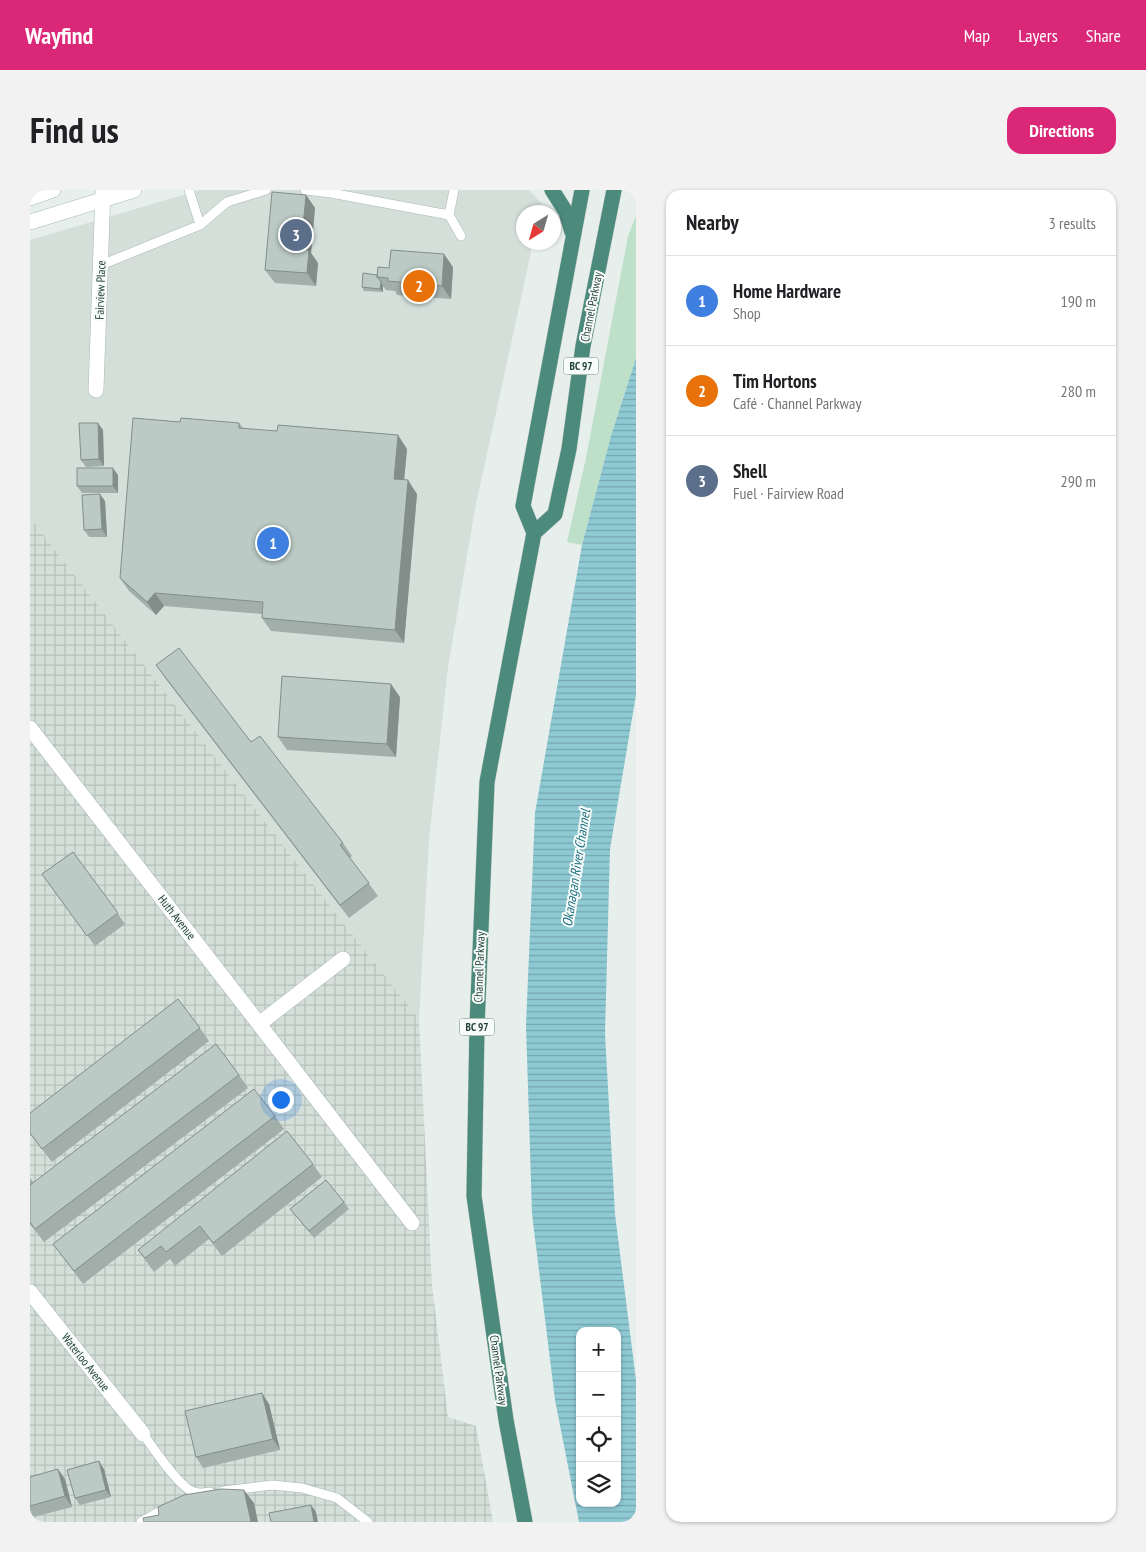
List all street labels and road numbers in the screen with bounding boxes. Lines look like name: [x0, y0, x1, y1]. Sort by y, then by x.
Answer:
street label: Fairview Place: [91, 260, 109, 320]
street label: Channel Parkway: [577, 270, 605, 343]
road number: BC 97: [564, 358, 598, 375]
street label: Huth Avenue: [155, 892, 199, 942]
street label: Channel Parkway: [470, 931, 488, 1003]
road number: BC 97: [460, 1019, 494, 1036]
street label: Waterloo Avenue: [59, 1330, 113, 1394]
street label: Channel Parkway: [487, 1334, 511, 1406]

